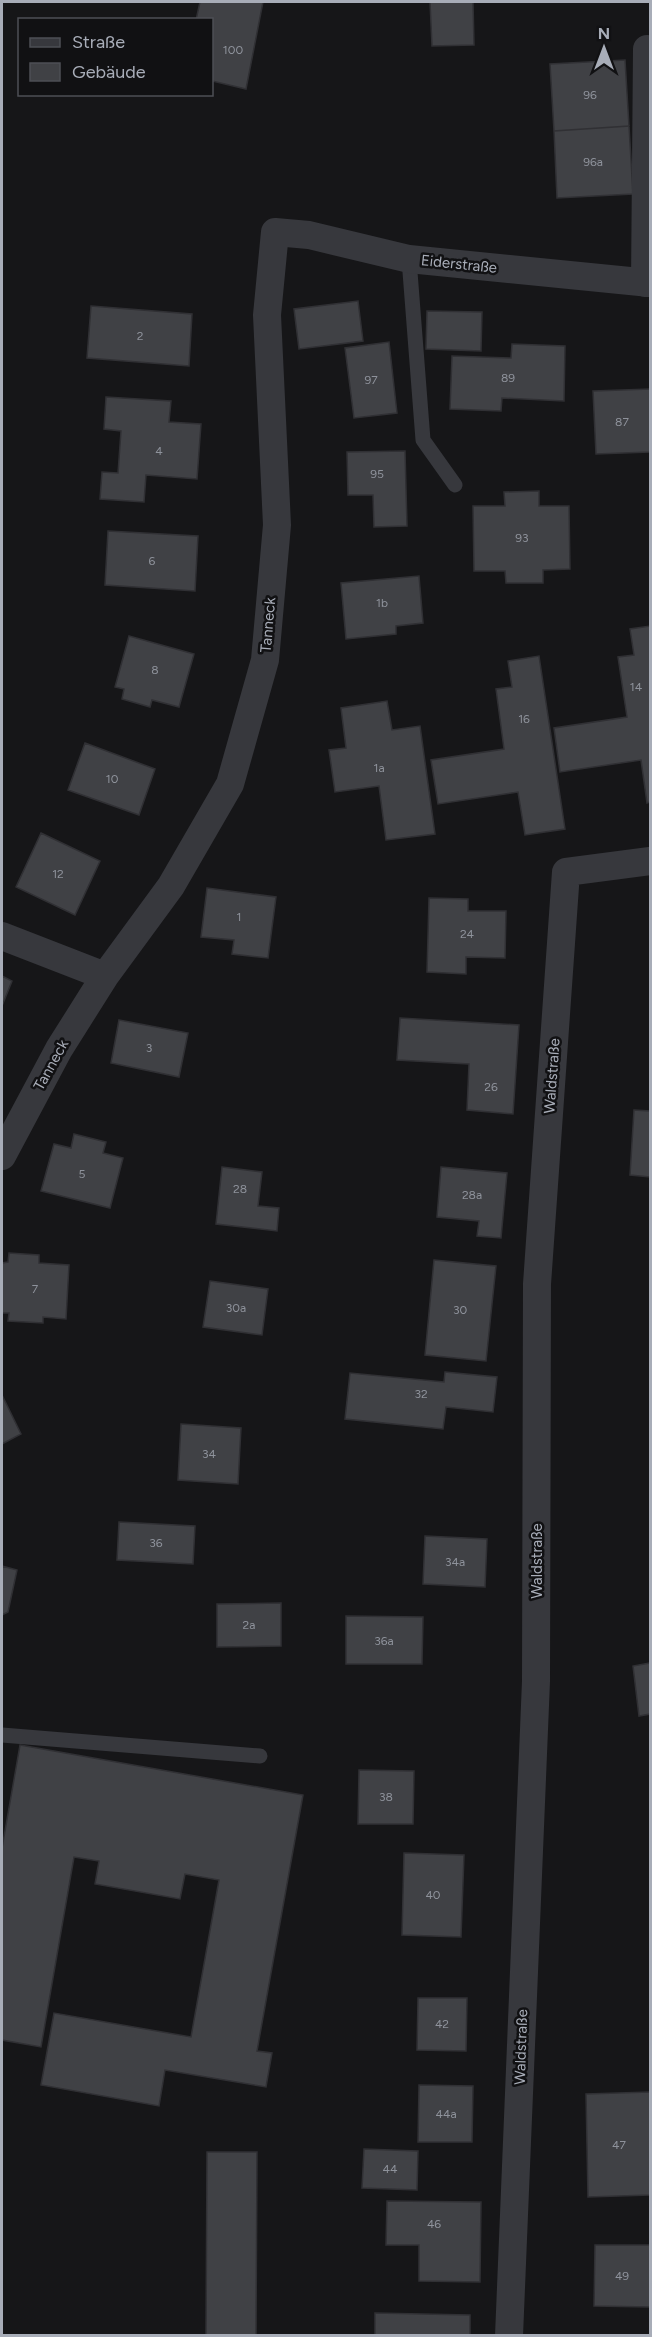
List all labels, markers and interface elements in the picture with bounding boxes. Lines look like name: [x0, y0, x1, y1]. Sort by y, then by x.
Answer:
legend: [18, 18, 213, 96]
north arrow: [574, 18, 634, 78]
text: N: [598, 24, 610, 43]
text: Straße: [72, 31, 125, 53]
house number: 100: [223, 43, 243, 57]
text: Gebäude: [72, 61, 146, 83]
house number: 96: [583, 88, 597, 102]
house number: 96a: [583, 155, 603, 169]
street label: Eiderstraße: [420, 251, 498, 277]
house number: 2: [137, 329, 143, 343]
house number: 89: [501, 371, 515, 385]
house number: 97: [364, 373, 378, 387]
house number: 87: [615, 415, 629, 429]
house number: 4: [155, 444, 163, 458]
house number: 95: [370, 467, 384, 481]
house number: 93: [515, 531, 529, 545]
house number: 6: [149, 554, 156, 568]
street label: Tanneck: [257, 596, 279, 653]
house number: 1b: [376, 596, 388, 610]
house number: 8: [151, 663, 159, 677]
house number: 14: [630, 680, 643, 694]
house number: 16: [518, 712, 530, 726]
house number: 1a: [373, 761, 385, 775]
house number: 10: [106, 772, 119, 786]
house number: 12: [52, 867, 64, 881]
house number: 1: [237, 910, 241, 924]
house number: 24: [460, 927, 475, 941]
street label: Tanneck: [30, 1036, 73, 1094]
street label: Waldstraße: [540, 1038, 564, 1114]
house number: 3: [146, 1041, 152, 1055]
house number: 26: [484, 1080, 498, 1094]
house number: 5: [79, 1167, 86, 1181]
house number: 28: [233, 1182, 247, 1196]
house number: 28a: [462, 1188, 482, 1202]
house number: 7: [32, 1282, 39, 1296]
house number: 30a: [226, 1301, 246, 1315]
house number: 30: [453, 1303, 467, 1317]
house number: 32: [414, 1387, 428, 1401]
house number: 34: [202, 1447, 217, 1461]
street label: Waldstraße: [528, 1523, 546, 1599]
house number: 36: [149, 1536, 163, 1550]
house number: 34a: [445, 1555, 465, 1569]
house number: 2a: [243, 1618, 255, 1632]
house number: 36a: [374, 1634, 394, 1648]
house number: 38: [379, 1790, 393, 1804]
house number: 40: [425, 1888, 441, 1902]
street label: Waldstraße: [511, 2009, 531, 2085]
house number: 42: [435, 2017, 449, 2031]
house number: 44a: [435, 2107, 457, 2121]
house number: 47: [612, 2138, 626, 2152]
house number: 44: [383, 2162, 398, 2176]
house number: 46: [427, 2217, 441, 2231]
house number: 49: [615, 2269, 629, 2283]

